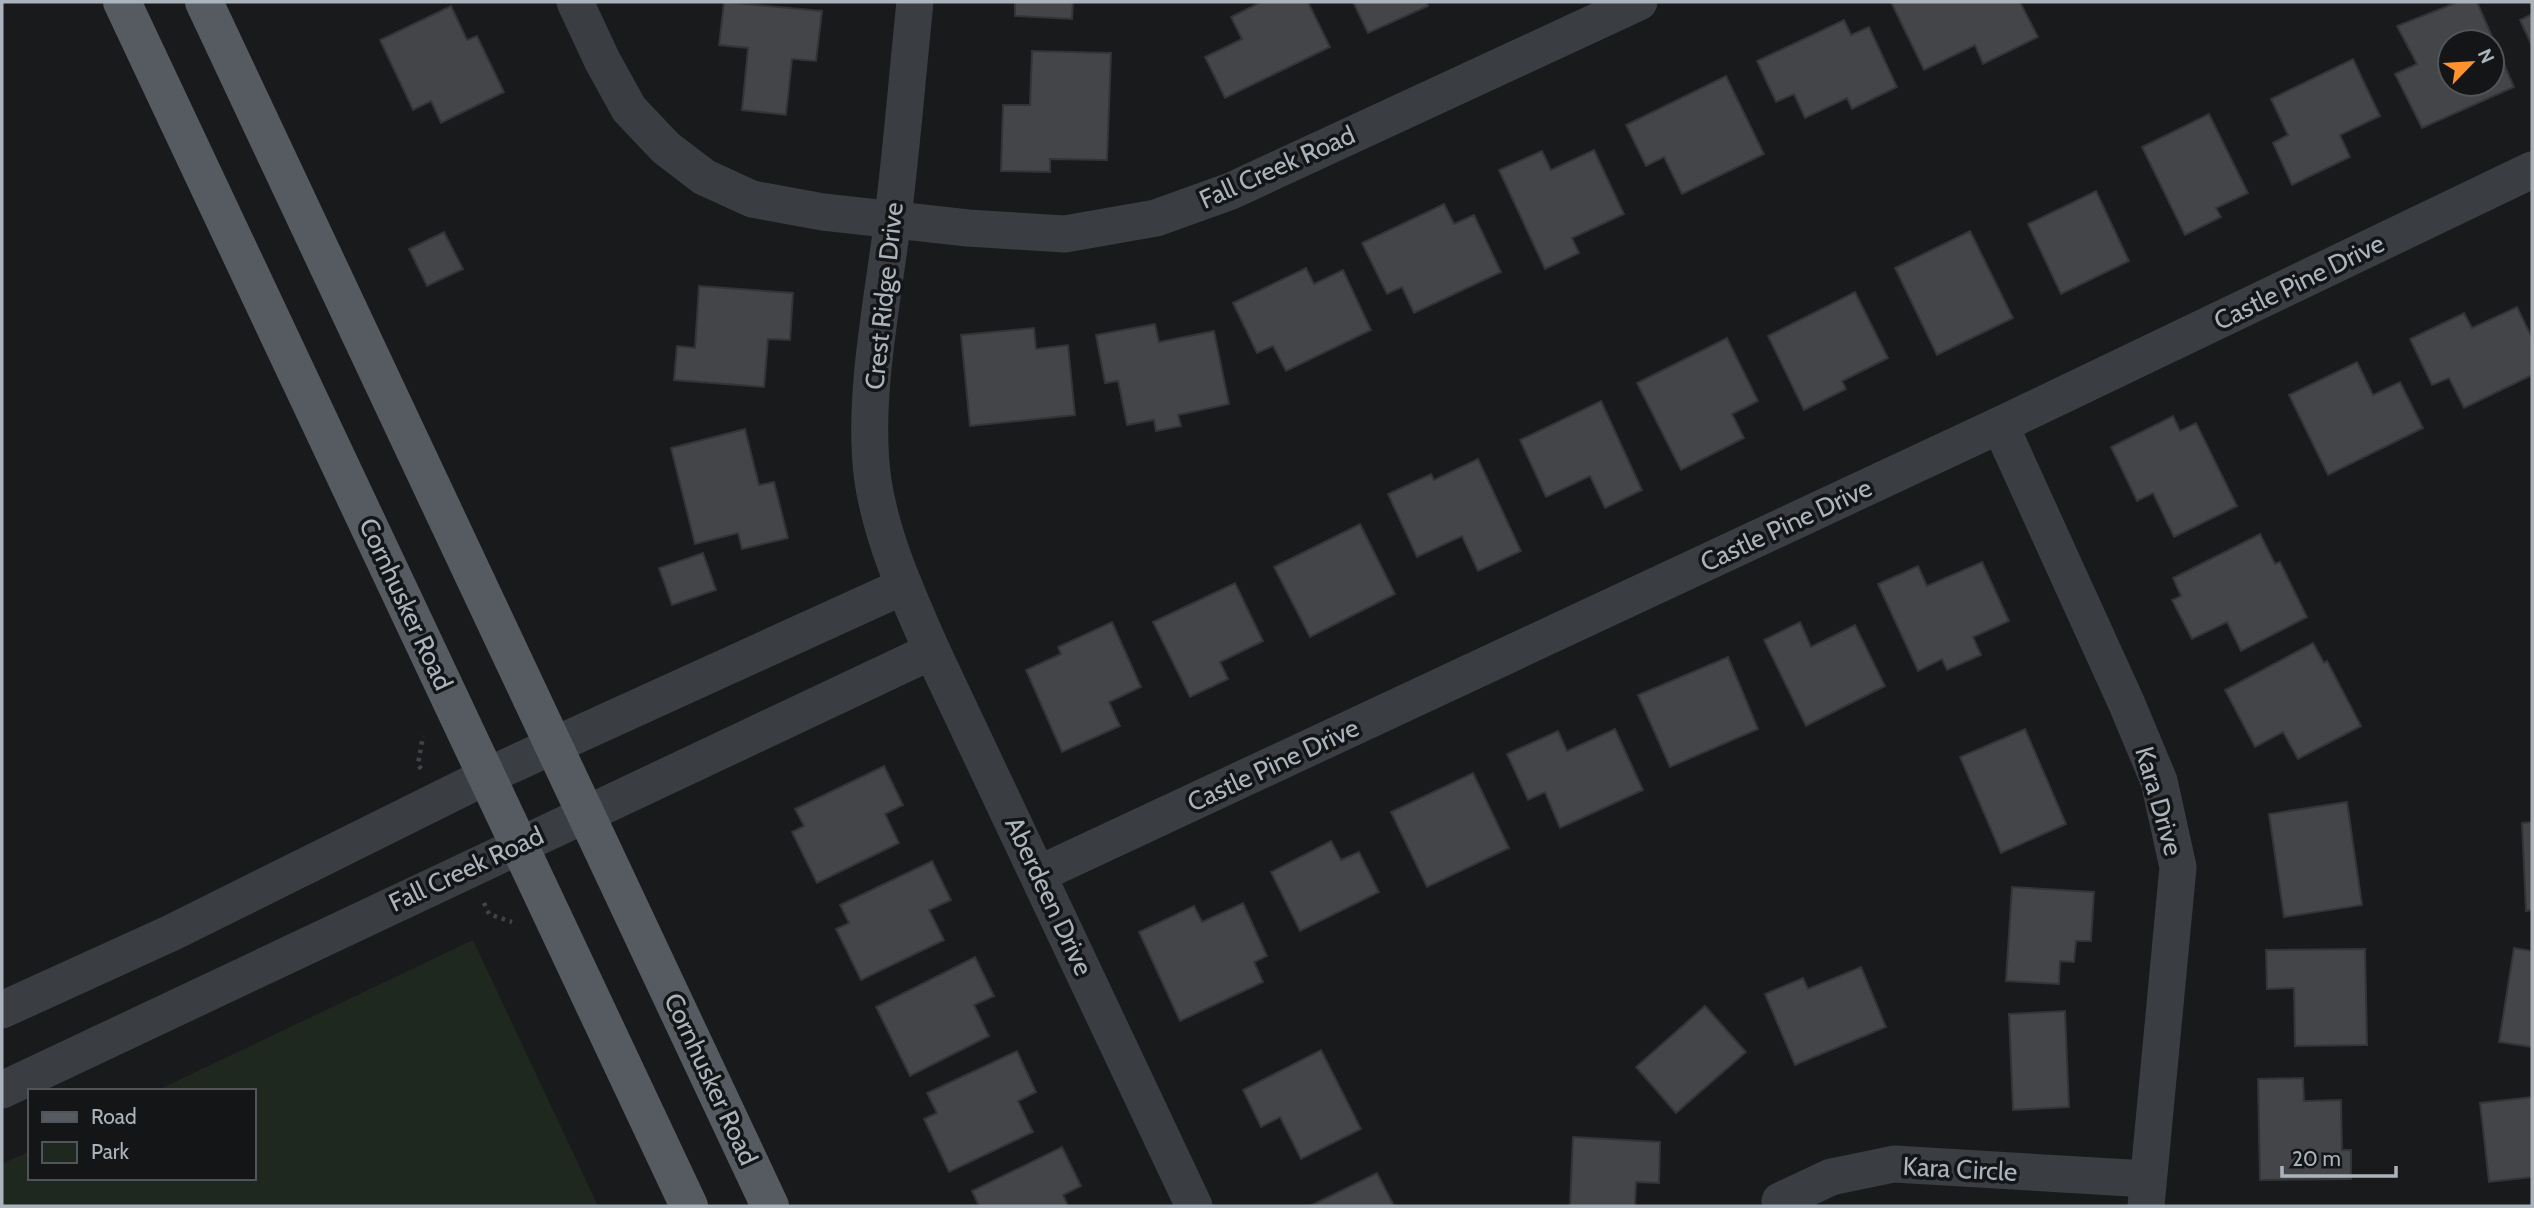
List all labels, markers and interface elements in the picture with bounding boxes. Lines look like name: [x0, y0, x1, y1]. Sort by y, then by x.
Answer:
north arrow: [2436, 28, 2506, 98]
text: N: [2473, 45, 2499, 67]
street label: Fall Creek Road: [1194, 118, 1360, 216]
street label: Crest Ridge Drive: [858, 201, 910, 391]
street label: Castle Pine Drive: [2209, 227, 2389, 337]
street label: Castle Pine Drive: [1695, 471, 1877, 579]
street label: Cornhusker Road: [352, 513, 460, 695]
street label: Castle Pine Drive: [1182, 711, 1364, 819]
street label: Kara Drive: [2128, 743, 2190, 859]
street label: Aberdeen Drive: [998, 812, 1100, 980]
street label: Fall Creek Road: [384, 819, 548, 919]
street label: Cornhusker Road: [657, 988, 765, 1170]
legend: [28, 1089, 256, 1180]
text: Road: [91, 1104, 137, 1129]
scale bar: [2282, 1134, 2396, 1178]
text: Park: [91, 1139, 129, 1164]
text: 20 m: [2292, 1146, 2341, 1171]
street label: Kara Circle: [1902, 1150, 2018, 1188]

